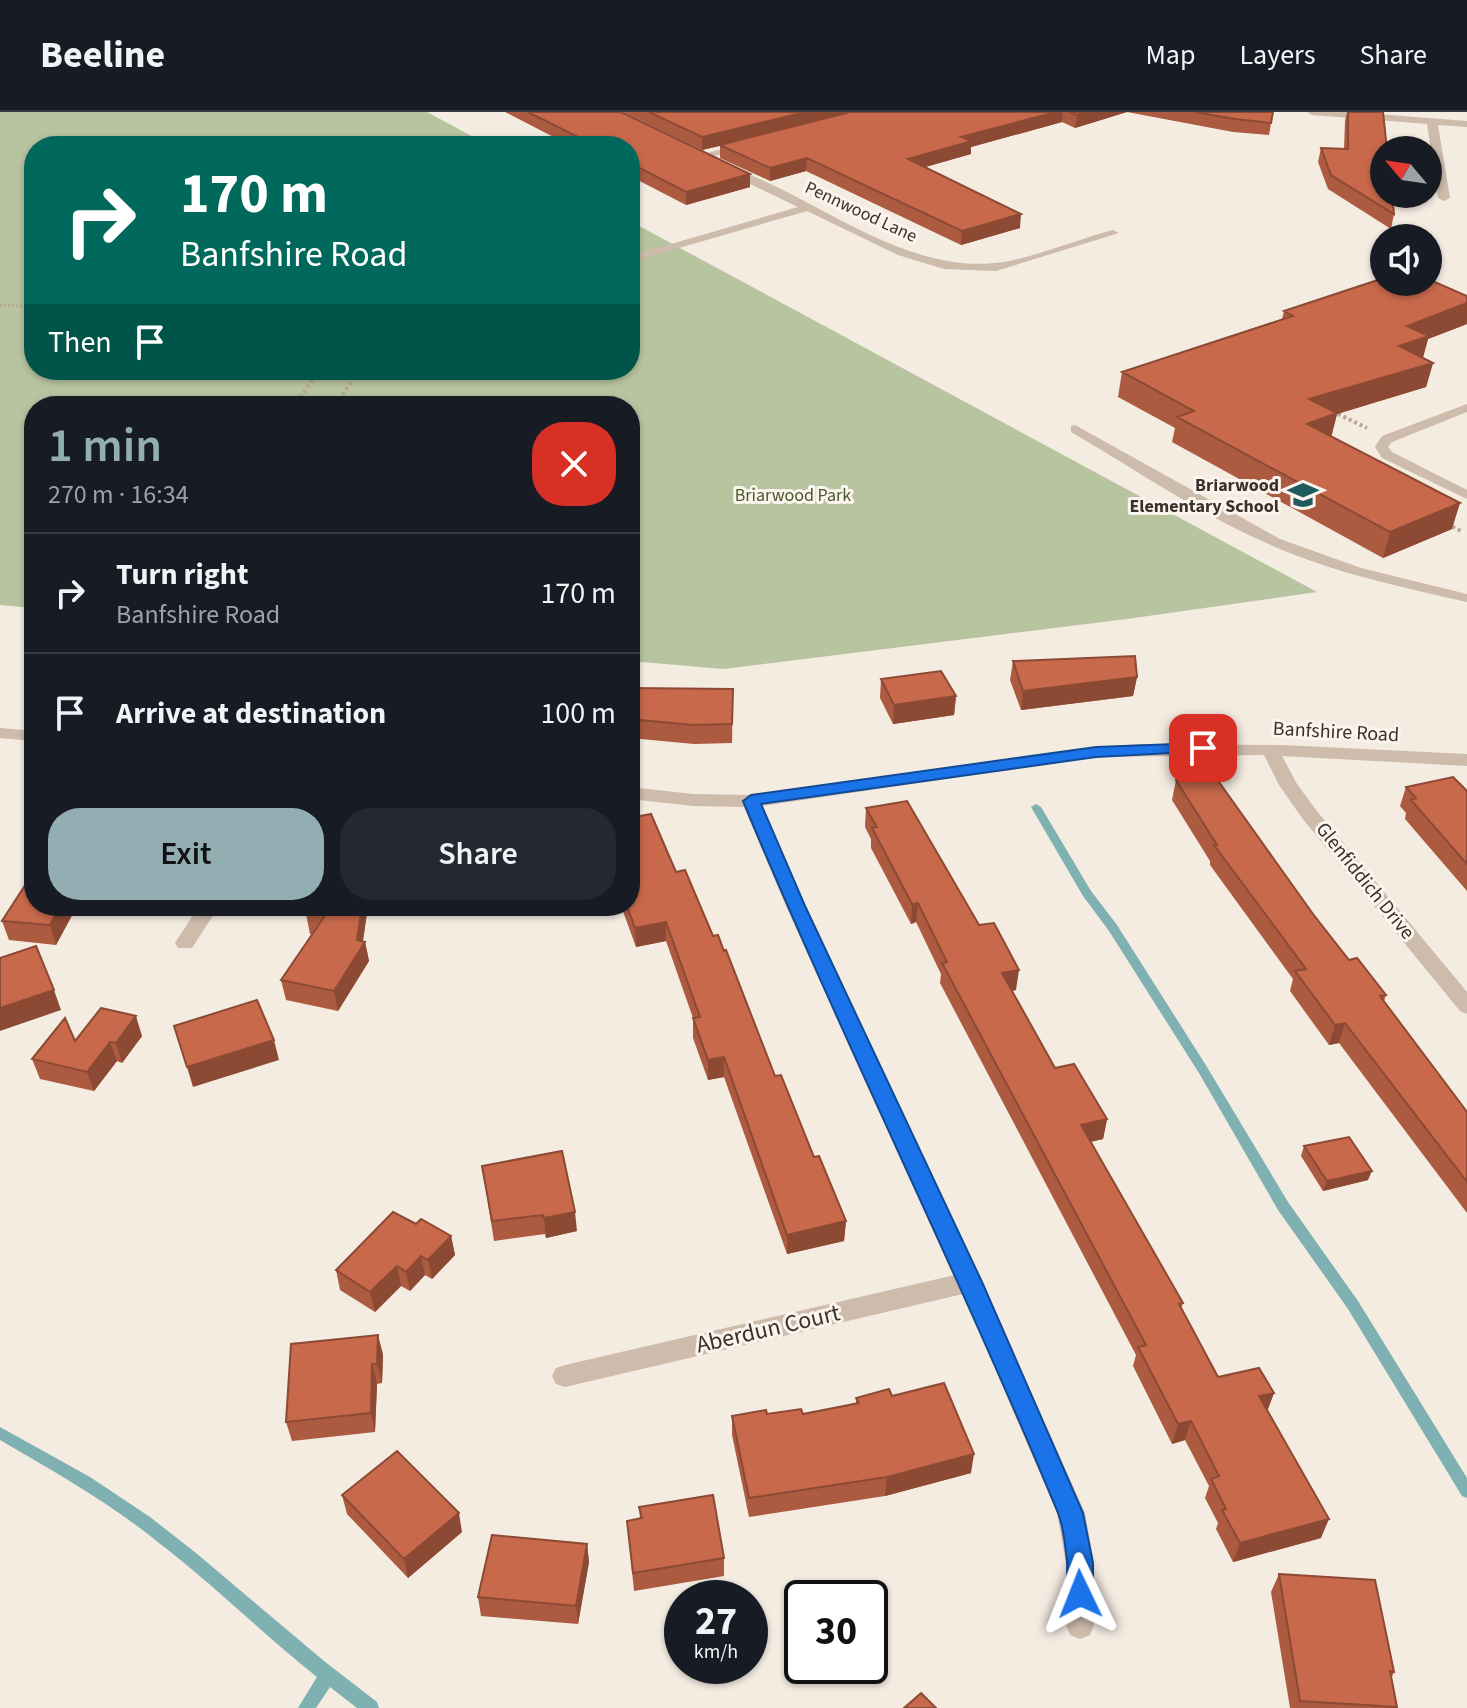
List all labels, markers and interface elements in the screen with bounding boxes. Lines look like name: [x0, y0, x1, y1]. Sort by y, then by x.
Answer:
text: Beeline: [40, 28, 165, 82]
text: Map: [1145, 35, 1195, 75]
text: Layers: [1239, 35, 1315, 75]
text: Share: [1359, 35, 1427, 75]
north arrow: [1370, 136, 1442, 208]
map controls: [1370, 136, 1442, 296]
text: 170 m: [180, 155, 328, 234]
icon: right: [48, 168, 152, 272]
street label: Pennwood Lane: [801, 175, 921, 249]
button: sound: [1370, 224, 1442, 296]
text: Banfshire Road: [180, 229, 407, 280]
icon: arrive: [128, 320, 172, 364]
text: Then: [48, 321, 112, 364]
text: 1 min: [48, 412, 162, 480]
button: close: [532, 422, 616, 506]
place label: Briarwood Elementary School: [1129, 473, 1279, 519]
text: 270 m · 16:34: [48, 476, 189, 513]
school or university icon: Briarwood Elementary School: [1286, 478, 1320, 512]
park label: Briarwood Park: [735, 483, 851, 508]
text: Turn right: [116, 553, 248, 596]
icon: right: [48, 571, 92, 615]
text: 170 m: [540, 572, 616, 615]
text: Banfshire Road: [116, 596, 280, 633]
icon: arrive: [48, 691, 92, 735]
text: Arrive at destination: [116, 692, 386, 735]
text: 100 m: [540, 692, 616, 735]
pin: [1169, 714, 1237, 782]
street label: Banfshire Road: [1272, 715, 1400, 749]
icon: arrive: [1181, 726, 1225, 770]
button: Exit: [48, 808, 324, 900]
button: Share: [340, 808, 616, 900]
street label: Glenfiddich Drive: [1309, 816, 1421, 946]
street label: Aberdun Court: [693, 1295, 843, 1363]
position arrow: [1038, 1552, 1122, 1636]
speed limit sign: 30: [784, 1580, 888, 1684]
text: 27: [695, 1593, 737, 1650]
text: km/h: [694, 1638, 738, 1666]

